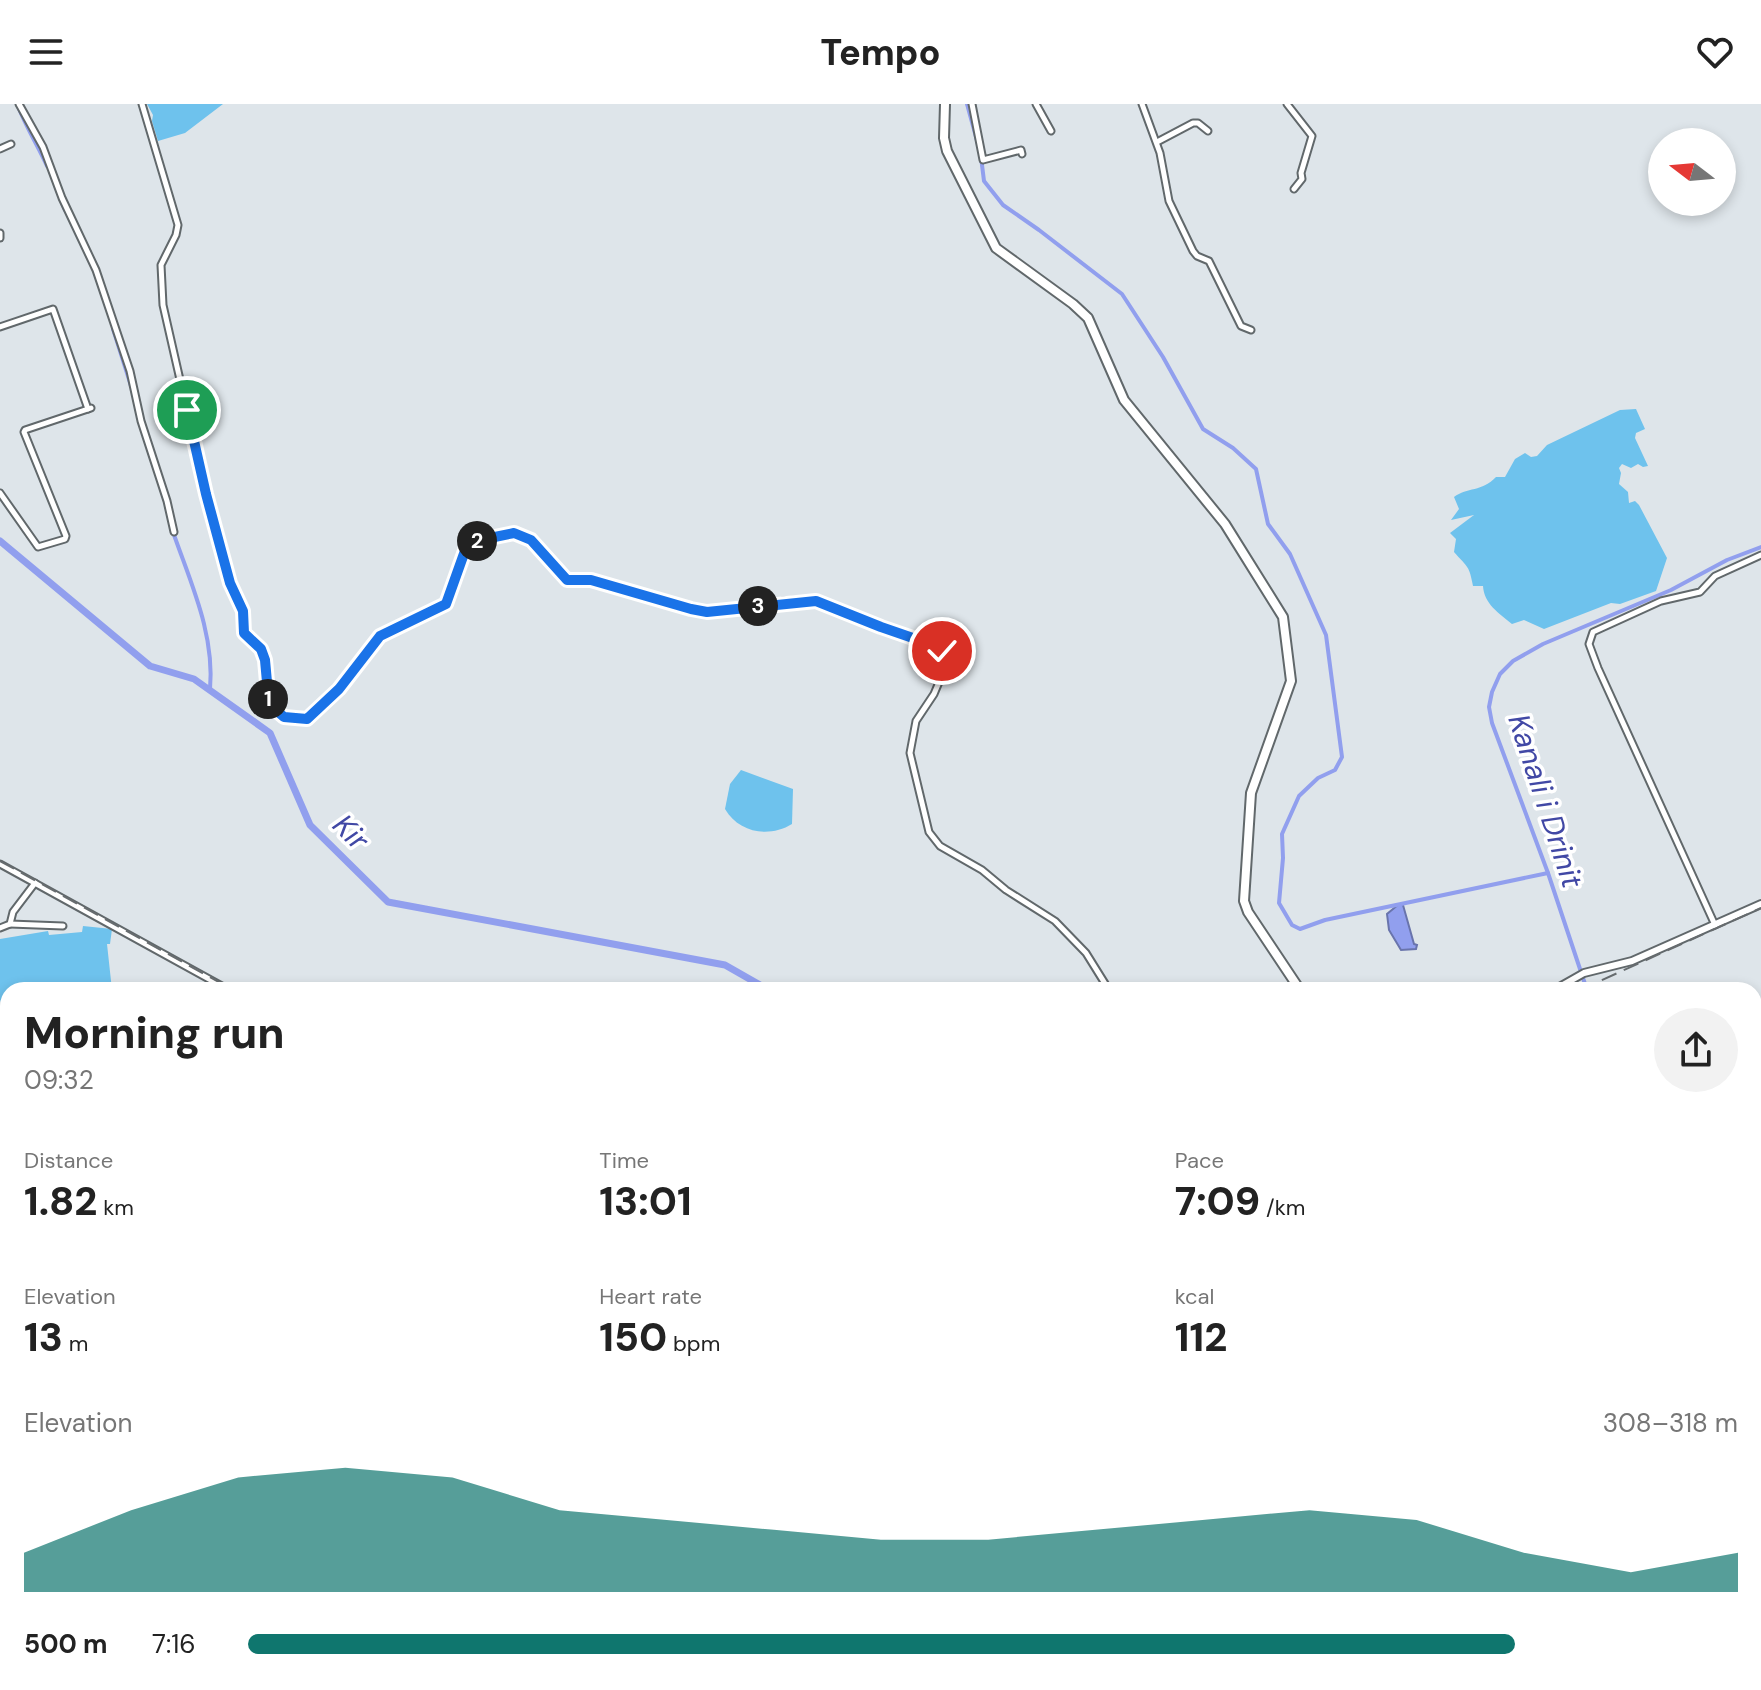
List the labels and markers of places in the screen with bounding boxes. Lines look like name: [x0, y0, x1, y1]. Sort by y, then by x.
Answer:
pin: [153, 376, 221, 444]
pin: 2: [457, 521, 497, 561]
pin: 3: [738, 586, 778, 626]
pin: [908, 617, 976, 685]
pin: 1: [248, 679, 288, 719]

